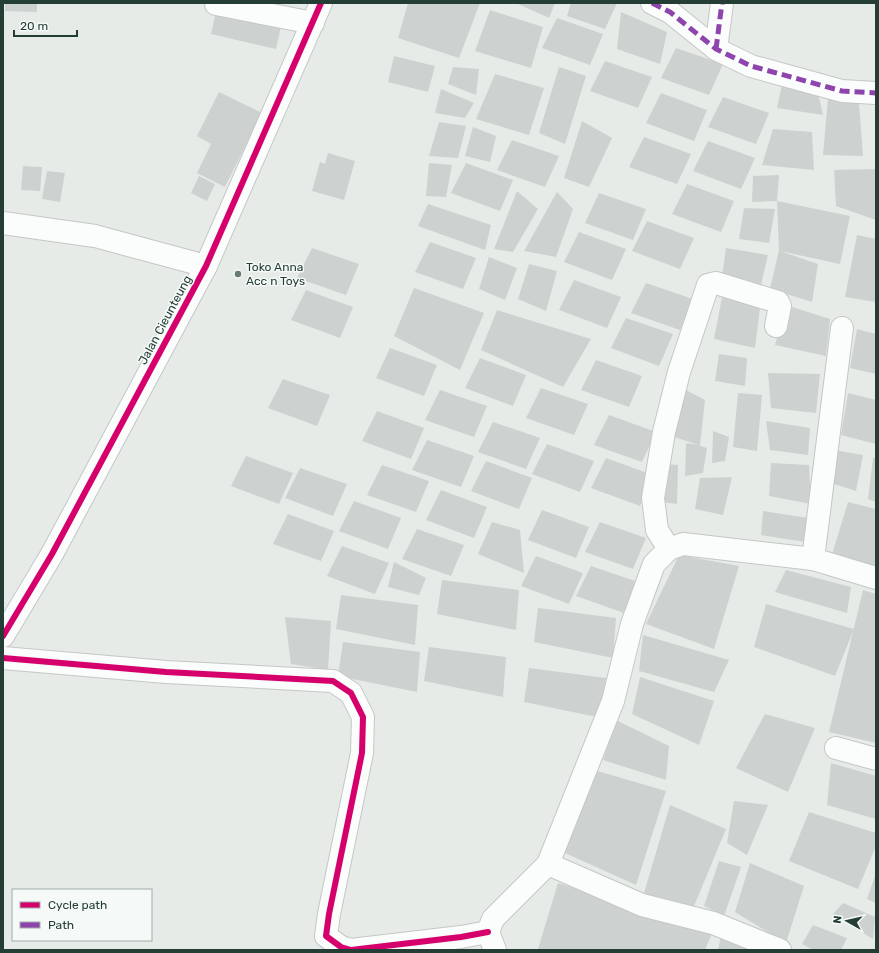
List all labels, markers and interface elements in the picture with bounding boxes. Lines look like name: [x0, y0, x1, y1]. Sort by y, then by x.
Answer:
scale bar: [14, 12, 77, 38]
text: 20 m: [20, 19, 48, 33]
place label: Toko Anna Acc n Toys: [246, 260, 305, 288]
marker: Toko Anna Acc n Toys: [233, 269, 243, 279]
street label: Jalan Cieunteung: [136, 273, 194, 367]
legend: [12, 889, 152, 941]
text: Cycle path: [48, 898, 107, 912]
north arrow: [827, 901, 867, 941]
text: N: [831, 915, 845, 925]
text: Path: [48, 918, 74, 932]

